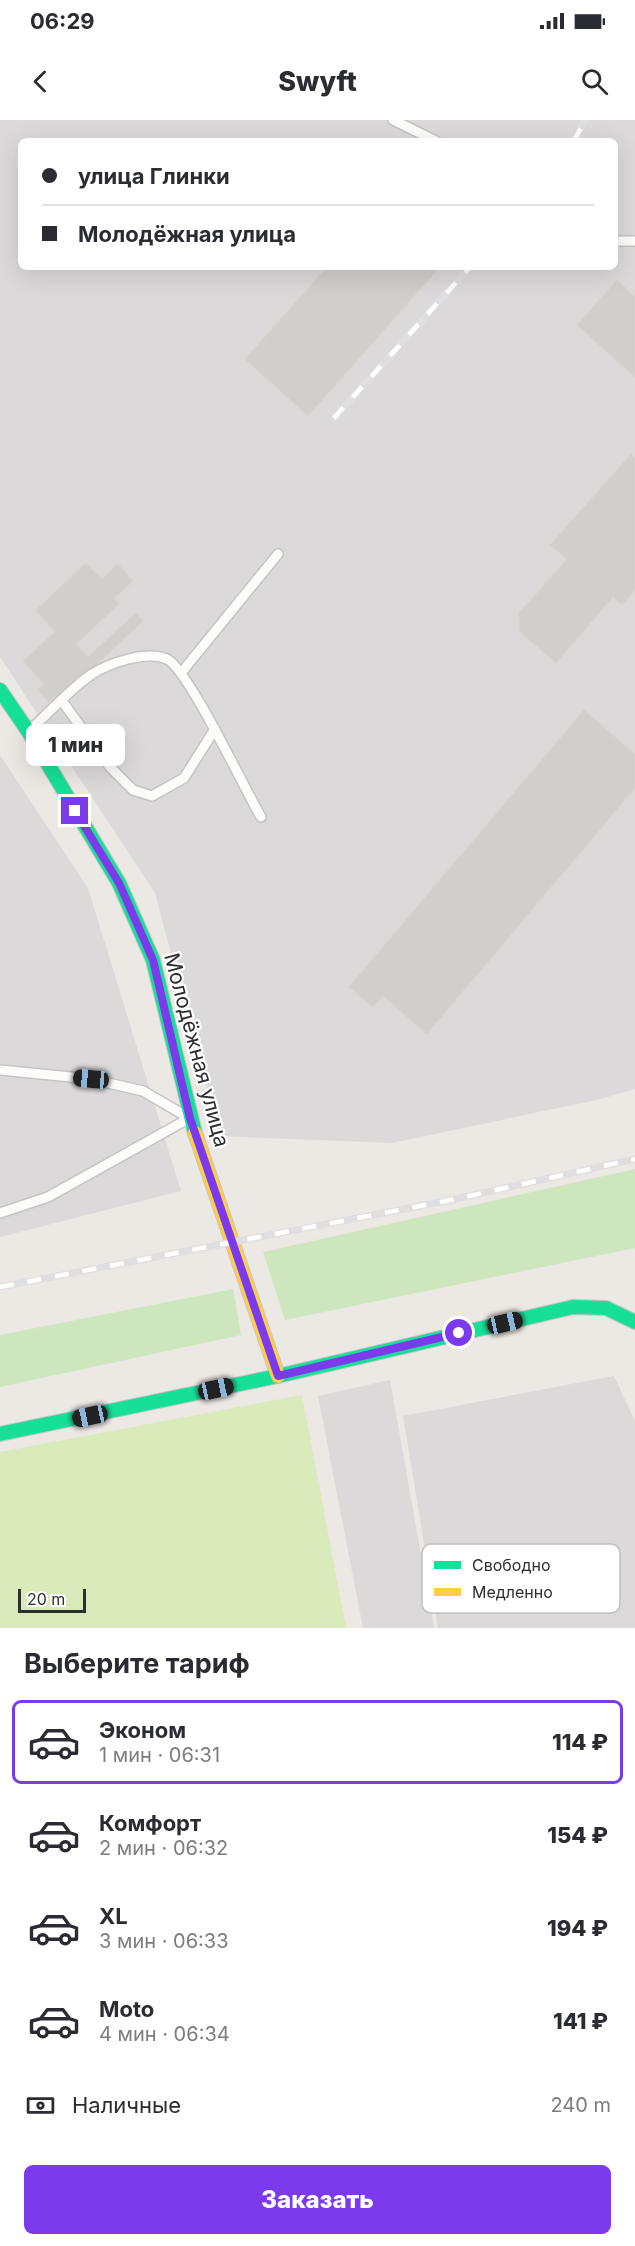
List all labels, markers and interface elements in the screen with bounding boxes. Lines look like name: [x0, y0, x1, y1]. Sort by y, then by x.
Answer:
text: 06:29: [30, 8, 95, 34]
icon: back: [24, 65, 57, 98]
text: Swyft: [278, 65, 357, 98]
icon: search: [578, 65, 611, 98]
text: улица Глинки: [78, 163, 230, 189]
text: Молодёжная улица: [78, 221, 296, 247]
callout: 1 мин: [26, 724, 124, 766]
text: 1 мин: [48, 733, 103, 757]
route end: [61, 797, 88, 824]
street label: Молодёжная улица: [159, 950, 235, 1150]
car: [72, 1068, 110, 1090]
car: [485, 1310, 525, 1336]
route start: [445, 1319, 472, 1346]
car: [197, 1376, 235, 1402]
car: [71, 1403, 109, 1429]
legend: [422, 1544, 620, 1613]
text: Свободно: [472, 1555, 551, 1575]
text: Медленно: [472, 1582, 553, 1602]
scale bar: [18, 1586, 86, 1614]
text: 20 m: [27, 1589, 65, 1609]
text: Выберите тариф: [24, 1647, 250, 1680]
icon: car: [27, 1715, 81, 1769]
text: Эконом: [99, 1717, 186, 1743]
text: 114 ₽: [552, 1729, 608, 1755]
text: 1 мин · 06:31: [99, 1743, 220, 1767]
icon: car: [27, 1808, 81, 1862]
text: Комфорт: [99, 1810, 201, 1836]
text: 154 ₽: [547, 1822, 608, 1848]
text: 2 мин · 06:32: [99, 1836, 228, 1860]
icon: car: [27, 1901, 81, 1955]
text: XL: [99, 1903, 128, 1929]
text: 194 ₽: [547, 1915, 608, 1941]
text: 3 мин · 06:33: [99, 1929, 229, 1953]
icon: car: [27, 1994, 81, 2048]
text: Moto: [99, 1996, 154, 2022]
text: 141 ₽: [553, 2008, 608, 2034]
text: 4 мин · 06:34: [99, 2022, 230, 2046]
icon: cash: [24, 2089, 57, 2122]
text: Наличные: [72, 2092, 181, 2118]
text: 240 m: [550, 2093, 611, 2117]
button: Заказать: [24, 2165, 611, 2234]

